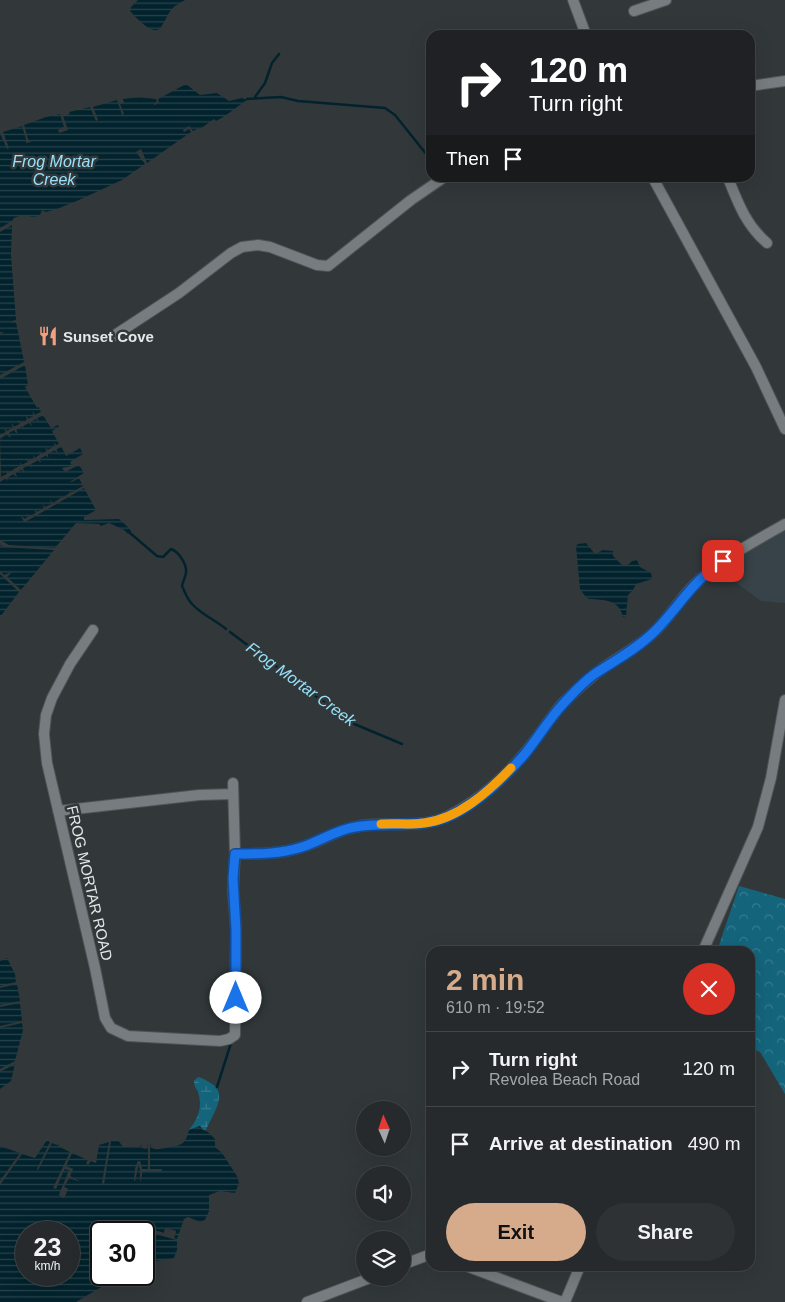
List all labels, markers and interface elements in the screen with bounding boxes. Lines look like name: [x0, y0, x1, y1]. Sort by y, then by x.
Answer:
icon: right: [446, 50, 511, 115]
text: 120 m: [529, 50, 628, 89]
text: Turn right: [529, 91, 622, 116]
icon: arrive: [499, 145, 527, 173]
text: Then: [446, 148, 489, 169]
water label: Frog Mortar Creek: [12, 153, 96, 188]
restaurant icon: Sunset Cove: [37, 325, 59, 347]
place label: Sunset Cove: [63, 328, 154, 345]
pin: [702, 540, 744, 582]
icon: arrive: [709, 547, 737, 575]
water label: Frog Mortar Creek: [243, 639, 360, 730]
street label: FROG MORTAR ROAD: [64, 804, 116, 962]
text: 2 min: [446, 963, 524, 996]
button: close: [683, 963, 735, 1015]
position arrow: [209, 971, 261, 1023]
text: 610 m · 19:52: [446, 999, 545, 1016]
text: Turn right: [489, 1049, 577, 1070]
icon: right: [446, 1055, 474, 1083]
text: 120 m: [682, 1058, 735, 1079]
text: Revolea Beach Road: [489, 1071, 640, 1088]
north arrow: [356, 1101, 411, 1156]
map controls: [356, 1101, 411, 1286]
icon: arrive: [446, 1130, 474, 1158]
text: Arrive at destination: [489, 1133, 673, 1154]
text: 490 m: [688, 1133, 741, 1154]
button: sound: [356, 1166, 411, 1221]
button: Exit: [446, 1203, 586, 1261]
button: Share: [596, 1203, 735, 1261]
speed limit sign: 30: [90, 1221, 155, 1286]
button: layers: [356, 1231, 411, 1286]
text: 23: [34, 1233, 61, 1261]
text: km/h: [34, 1259, 61, 1273]

